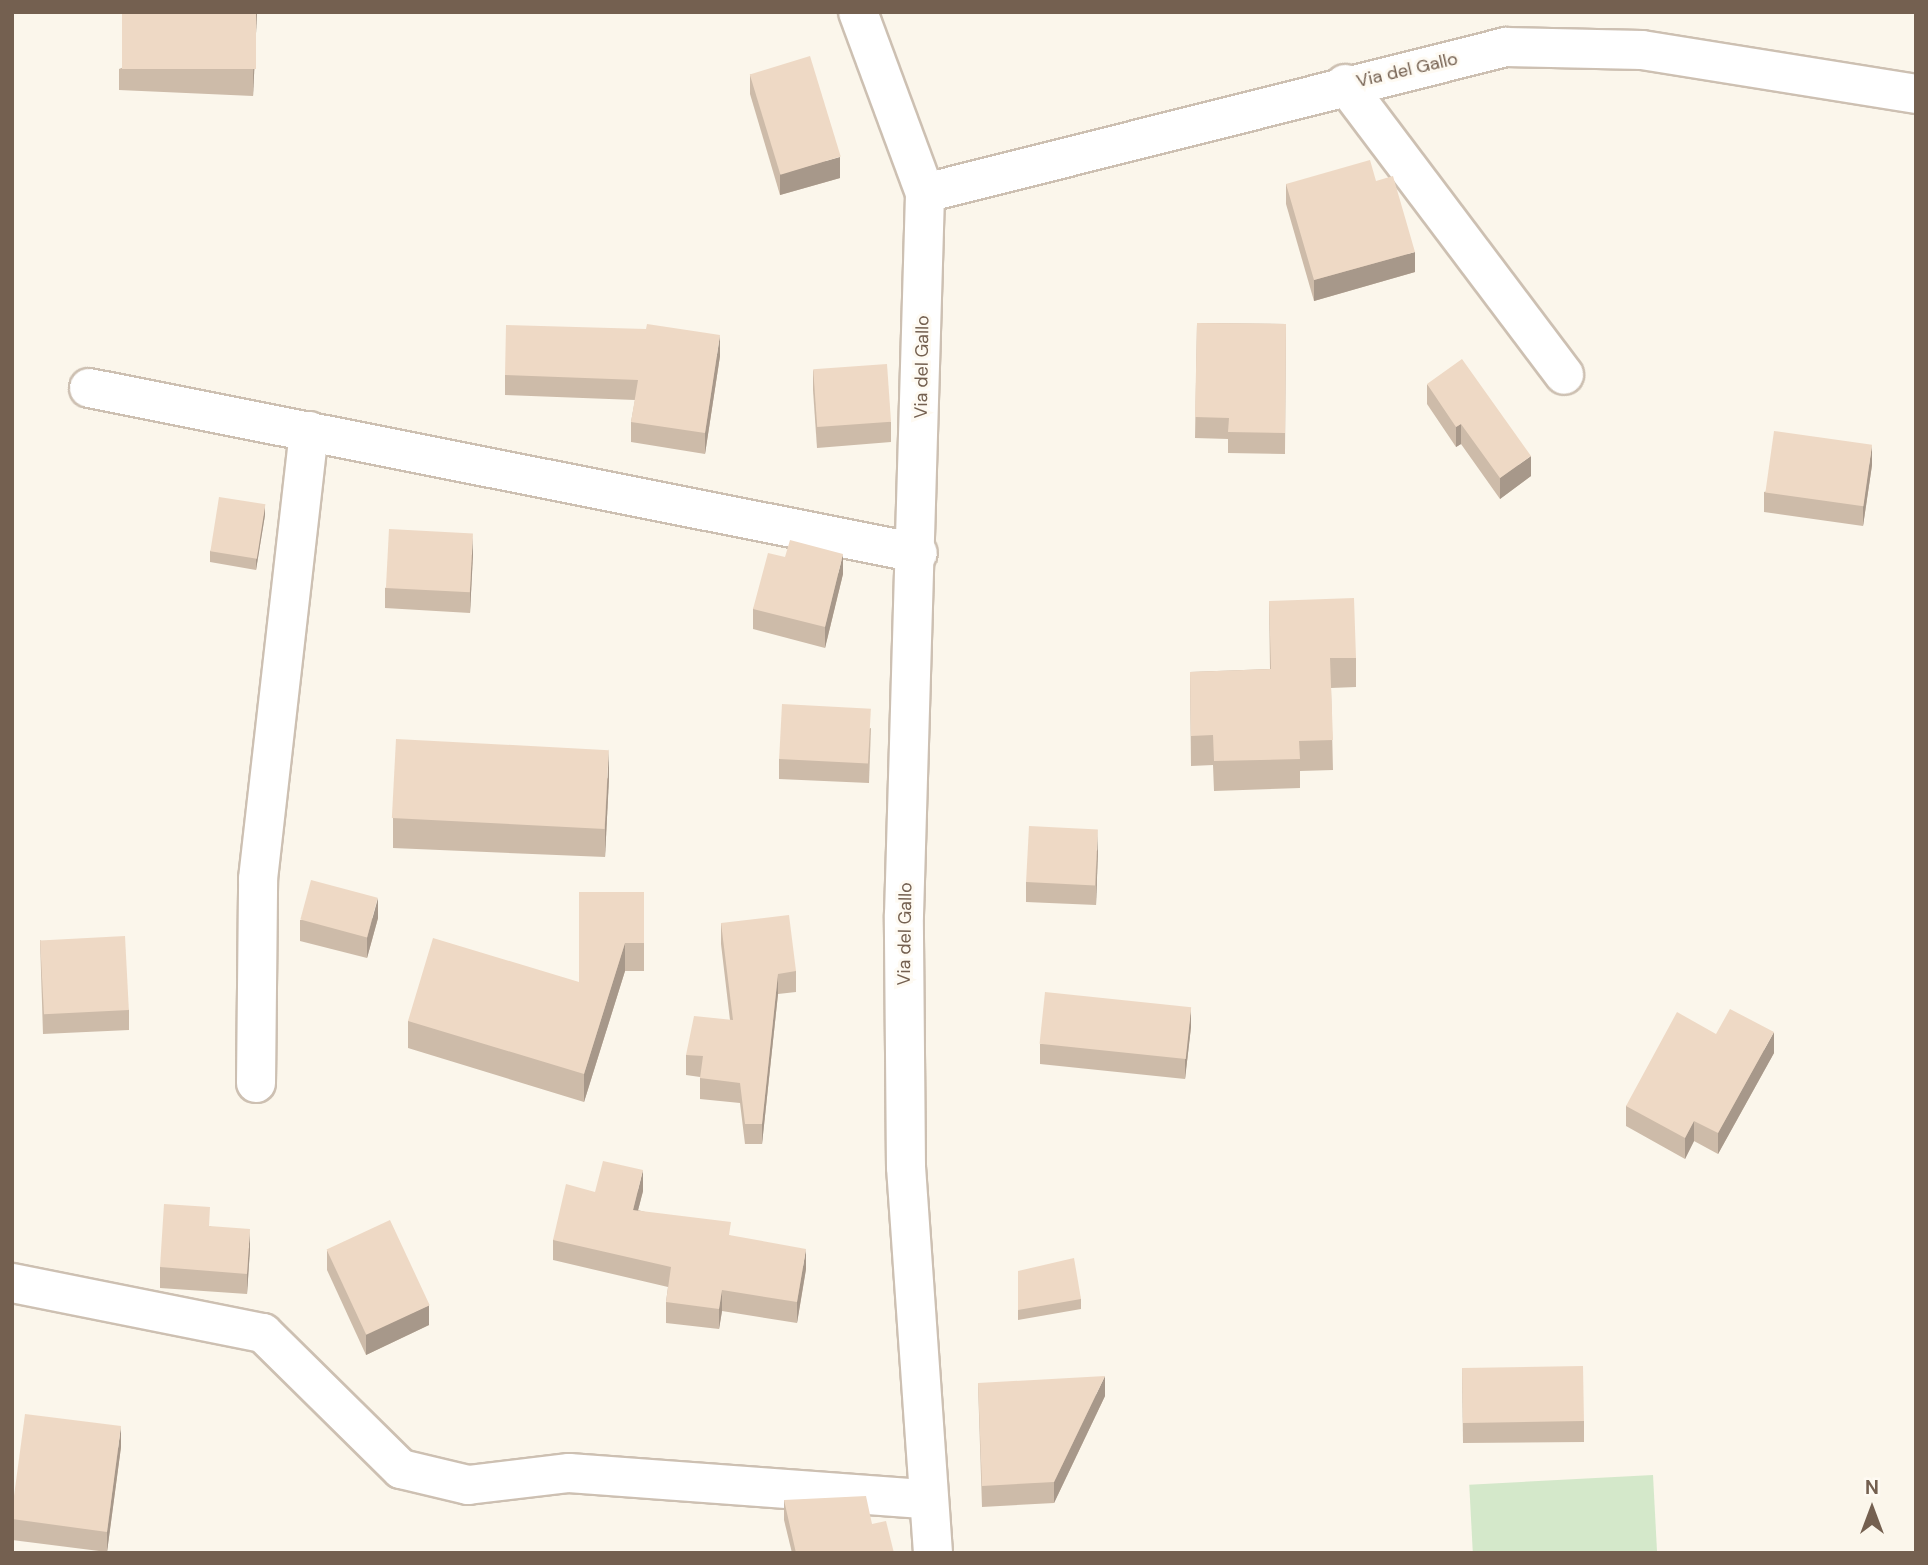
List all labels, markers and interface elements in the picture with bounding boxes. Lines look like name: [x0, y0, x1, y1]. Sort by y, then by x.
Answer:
street label: Via del Gallo: [1354, 48, 1460, 92]
street label: Via del Gallo: [910, 315, 934, 419]
street label: Via del Gallo: [893, 882, 917, 986]
north arrow: [1837, 1474, 1907, 1544]
text: N: [1865, 1475, 1879, 1500]

